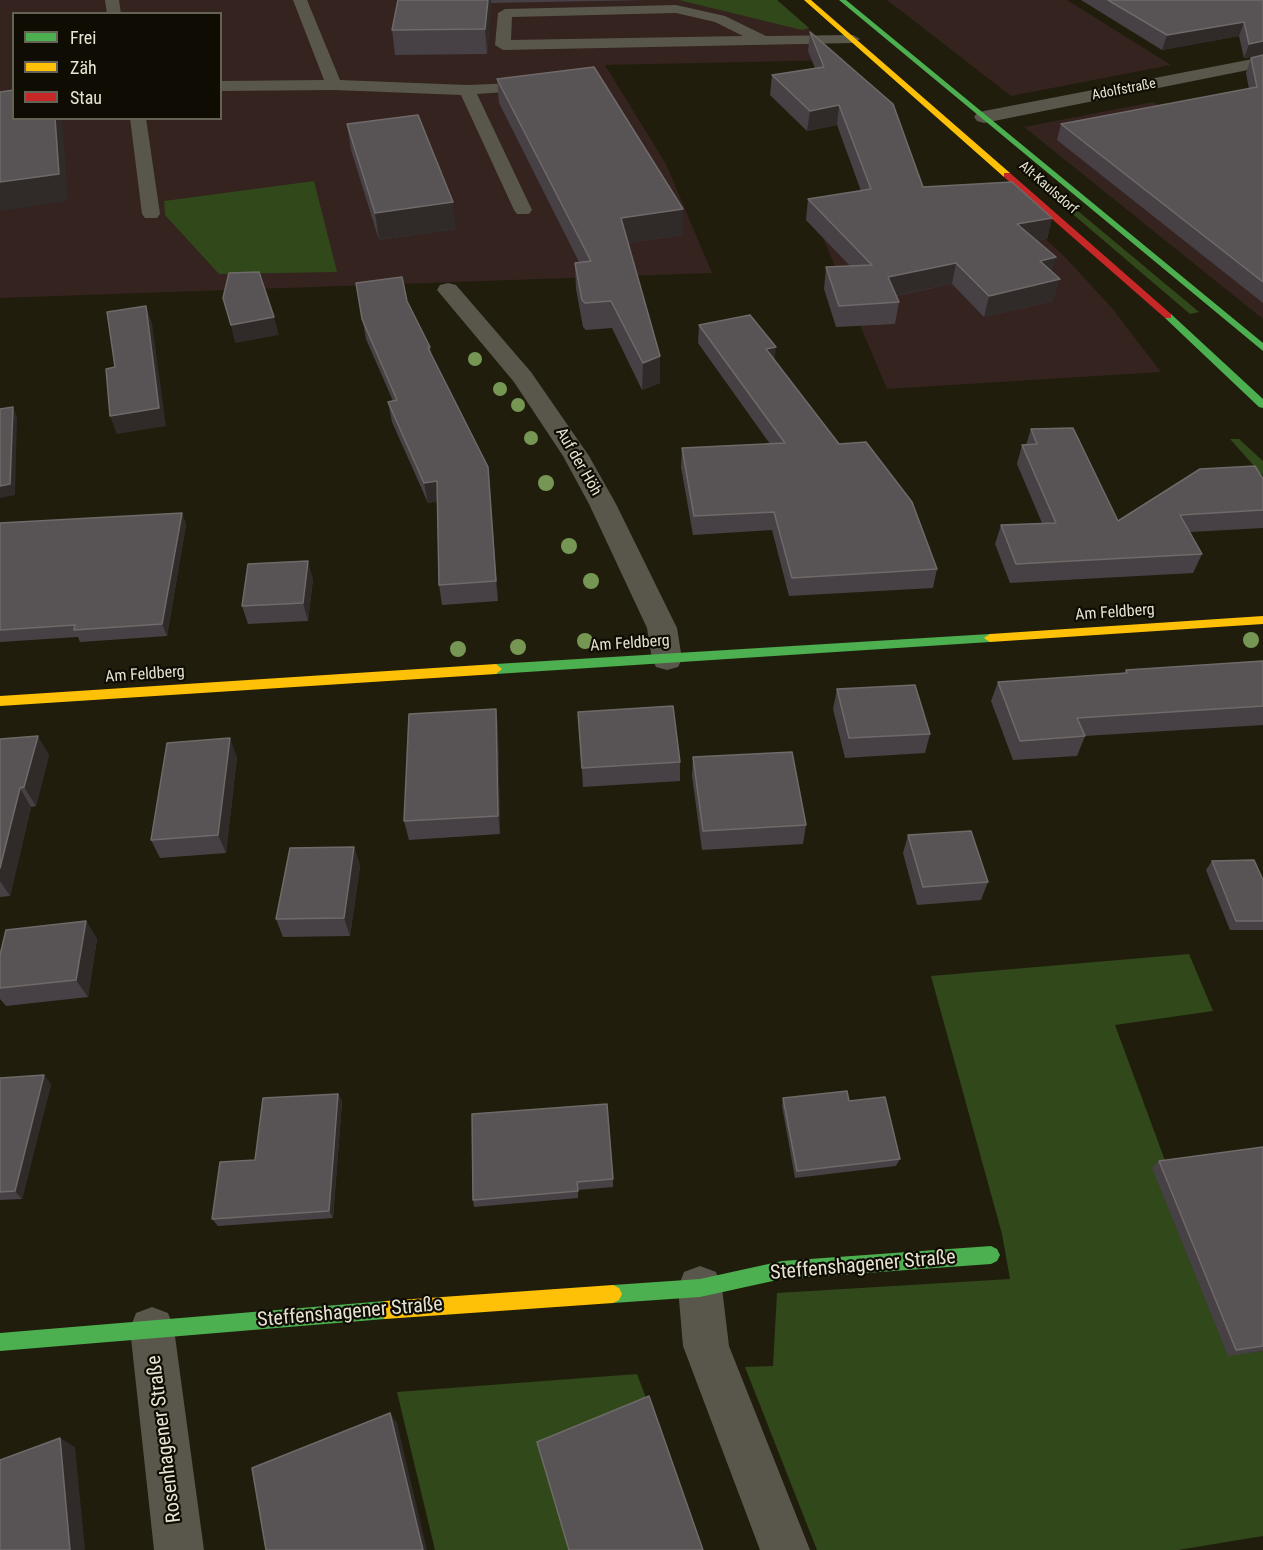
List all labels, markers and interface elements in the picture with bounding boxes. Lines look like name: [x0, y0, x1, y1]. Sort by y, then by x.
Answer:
legend: [12, 12, 222, 120]
text: Frei: [70, 27, 96, 48]
text: Zäh: [70, 57, 97, 78]
street label: Adolfstraße: [1091, 76, 1157, 104]
text: Stau: [70, 87, 102, 108]
street label: Alt-Kaulsdorf: [1015, 158, 1081, 218]
street label: Auf der Höh: [551, 425, 605, 499]
street label: Am Feldberg: [1075, 601, 1155, 625]
street label: Am Feldberg: [590, 632, 670, 656]
street label: Am Feldberg: [105, 663, 185, 687]
street label: Steffenshagener Straße: [769, 1246, 957, 1286]
street label: Steffenshagener Straße: [256, 1293, 444, 1333]
street label: Rosenhagener Straße: [143, 1354, 187, 1524]

